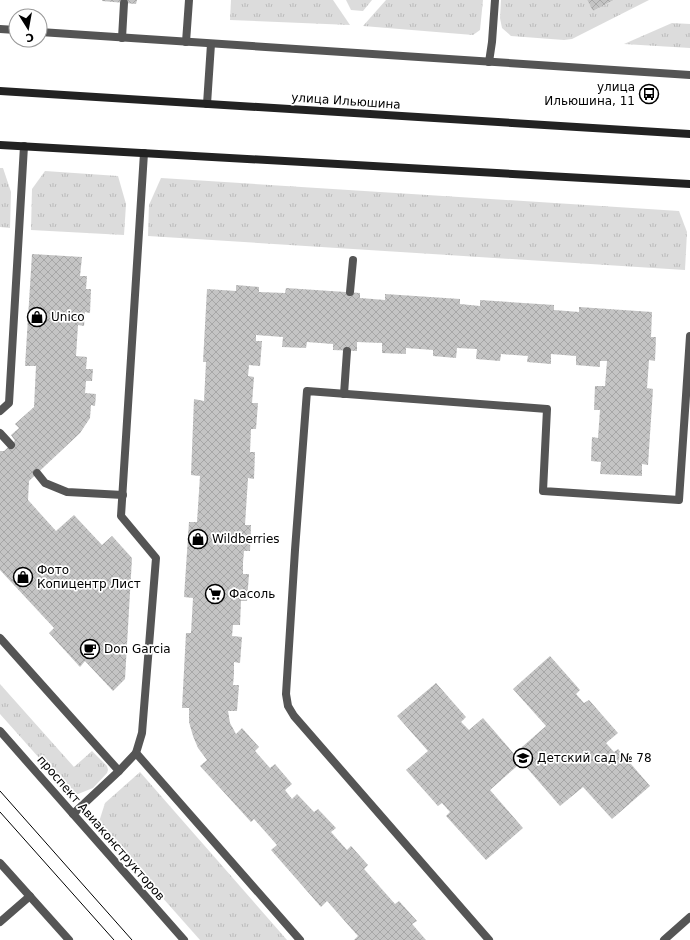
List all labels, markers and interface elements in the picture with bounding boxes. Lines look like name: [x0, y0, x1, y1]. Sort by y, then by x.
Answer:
north arrow: [8, 8, 48, 48]
text: С: [25, 30, 35, 44]
place label: улица Ильюшина, 11: [544, 80, 635, 108]
bus stop icon: улица Ильюшина, 11: [638, 83, 660, 105]
street label: улица Ильюшина: [291, 90, 401, 112]
shop icon: Unico: [26, 306, 48, 328]
place label: Unico: [51, 310, 85, 324]
shop icon: Wildberries: [187, 528, 209, 550]
place label: Wildberries: [212, 532, 280, 546]
place label: Фото Копицентр Лист: [37, 563, 141, 591]
shop icon: Фото Копицентр Лист: [12, 566, 34, 588]
supermarket icon: Фасоль: [204, 583, 226, 605]
place label: Фасоль: [229, 587, 275, 601]
cafe icon: Don Garcia: [79, 638, 101, 660]
place label: Don Garcia: [104, 642, 171, 656]
school or university icon: Детский сад № 78: [512, 747, 534, 769]
place label: Детский сад № 78: [537, 751, 652, 765]
street label: проспект Авиаконструкторов: [34, 753, 168, 903]

